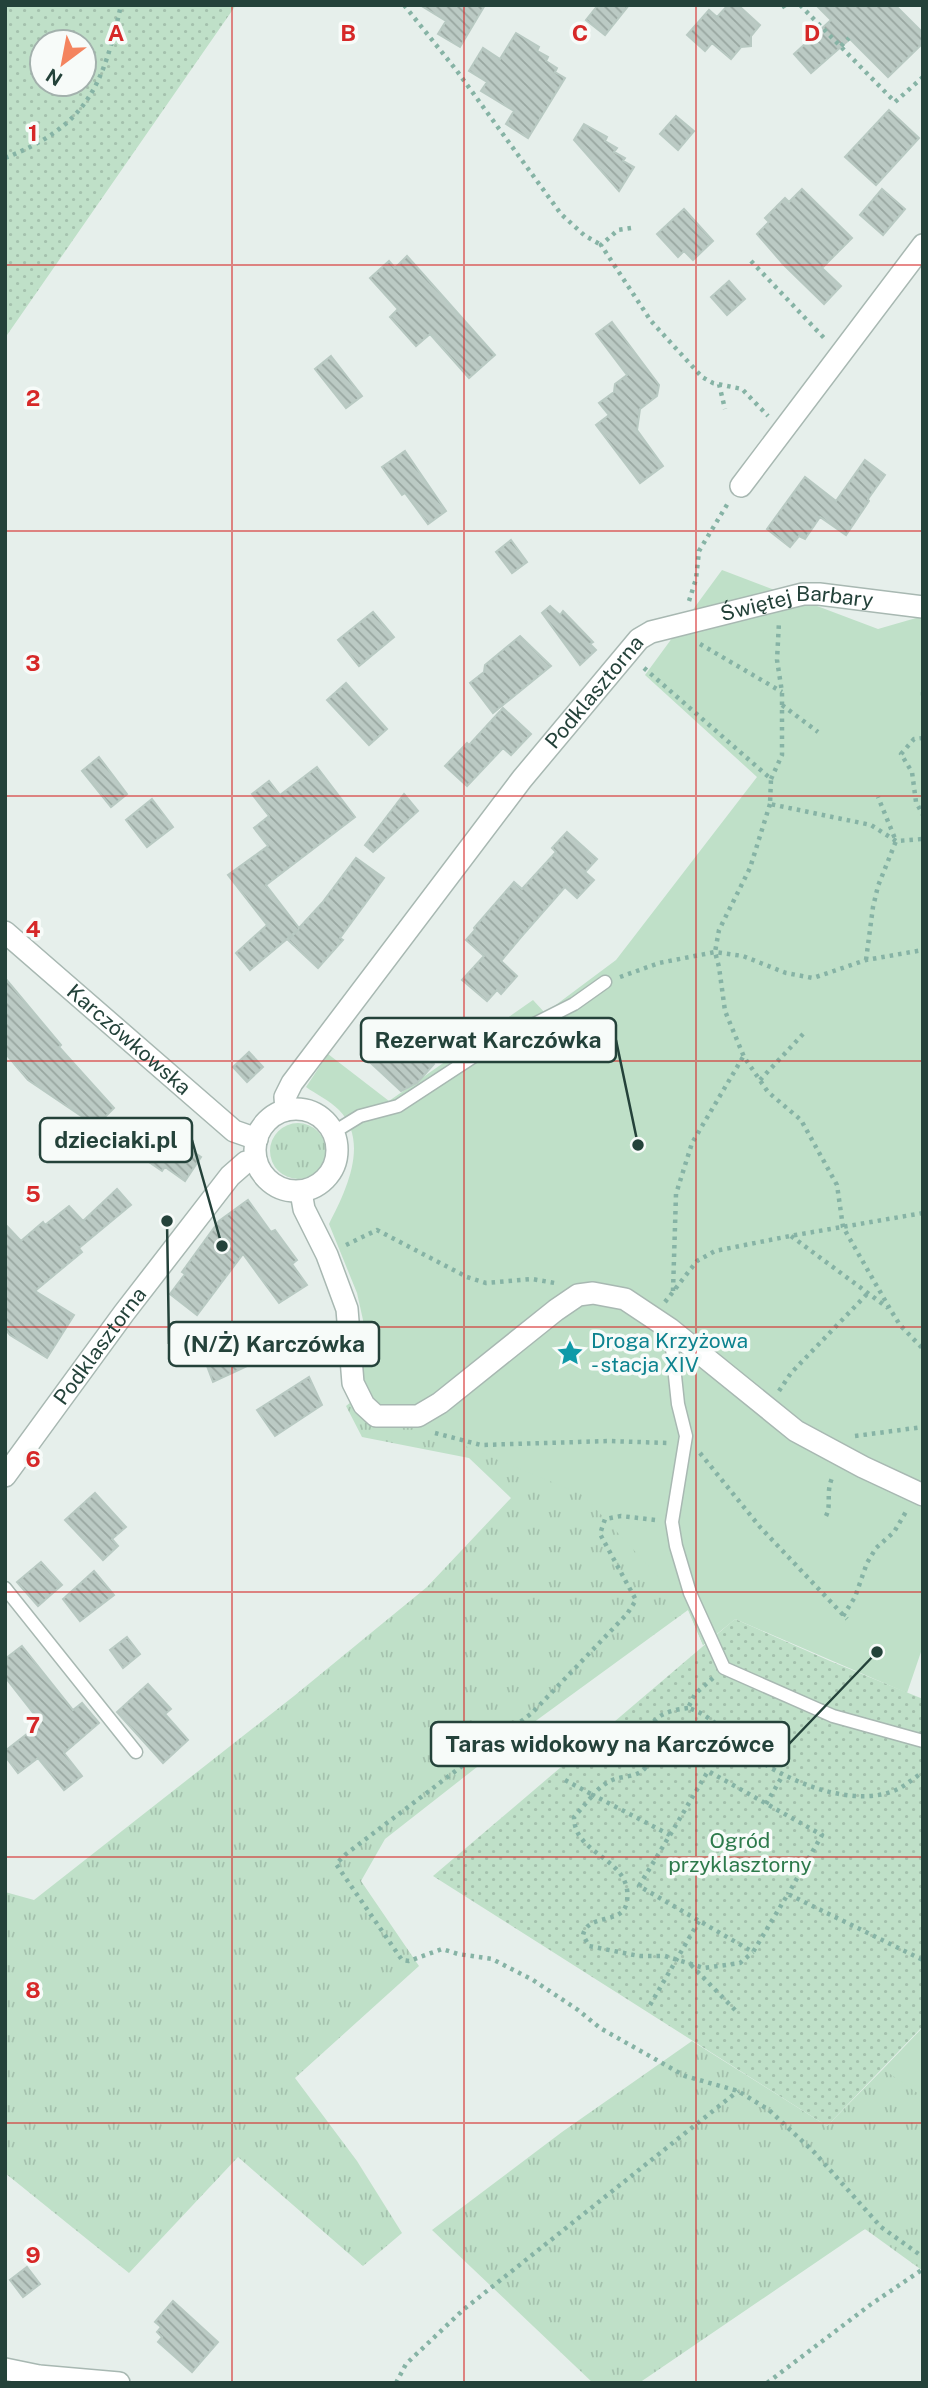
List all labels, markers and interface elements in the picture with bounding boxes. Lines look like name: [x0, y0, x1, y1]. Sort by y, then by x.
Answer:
text: A: [108, 19, 125, 46]
text: B: [340, 19, 356, 46]
text: C: [572, 19, 588, 46]
text: D: [804, 19, 820, 46]
north arrow: [28, 28, 98, 98]
text: N: [42, 64, 66, 91]
text: 1: [28, 119, 38, 146]
text: 2: [26, 384, 40, 411]
street label: Świętej Barbary: [718, 581, 875, 626]
street label: Podklasztorna: [540, 630, 649, 754]
text: 3: [25, 649, 41, 676]
text: 4: [25, 915, 41, 942]
street label: Karczówkowska: [62, 979, 196, 1100]
callout: Rezerwat Karczówka: [361, 1018, 616, 1062]
text: Rezerwat Karczówka: [374, 1026, 602, 1053]
callout: dzieciaki.pl: [40, 1118, 192, 1162]
text: dzieciaki.pl: [54, 1126, 178, 1153]
text: 5: [25, 1180, 41, 1207]
street label: Podklasztorna: [48, 1282, 151, 1409]
callout: (N/Ż) Karczówka: [169, 1322, 379, 1366]
place label: Droga Krzyżowa - stacja XIV: [591, 1328, 748, 1377]
text: (N/Ż) Karczówka: [183, 1330, 365, 1357]
place icon: Droga Krzyżowa - stacja XIV: [555, 1338, 585, 1368]
text: 6: [25, 1445, 41, 1472]
text: 7: [26, 1711, 40, 1738]
callout: Taras widokowy na Karczówce: [431, 1722, 789, 1766]
text: Taras widokowy na Karczówce: [445, 1730, 775, 1757]
park label: Ogród przyklasztorny: [668, 1828, 812, 1877]
text: 8: [25, 1976, 41, 2003]
text: 9: [25, 2241, 41, 2268]

